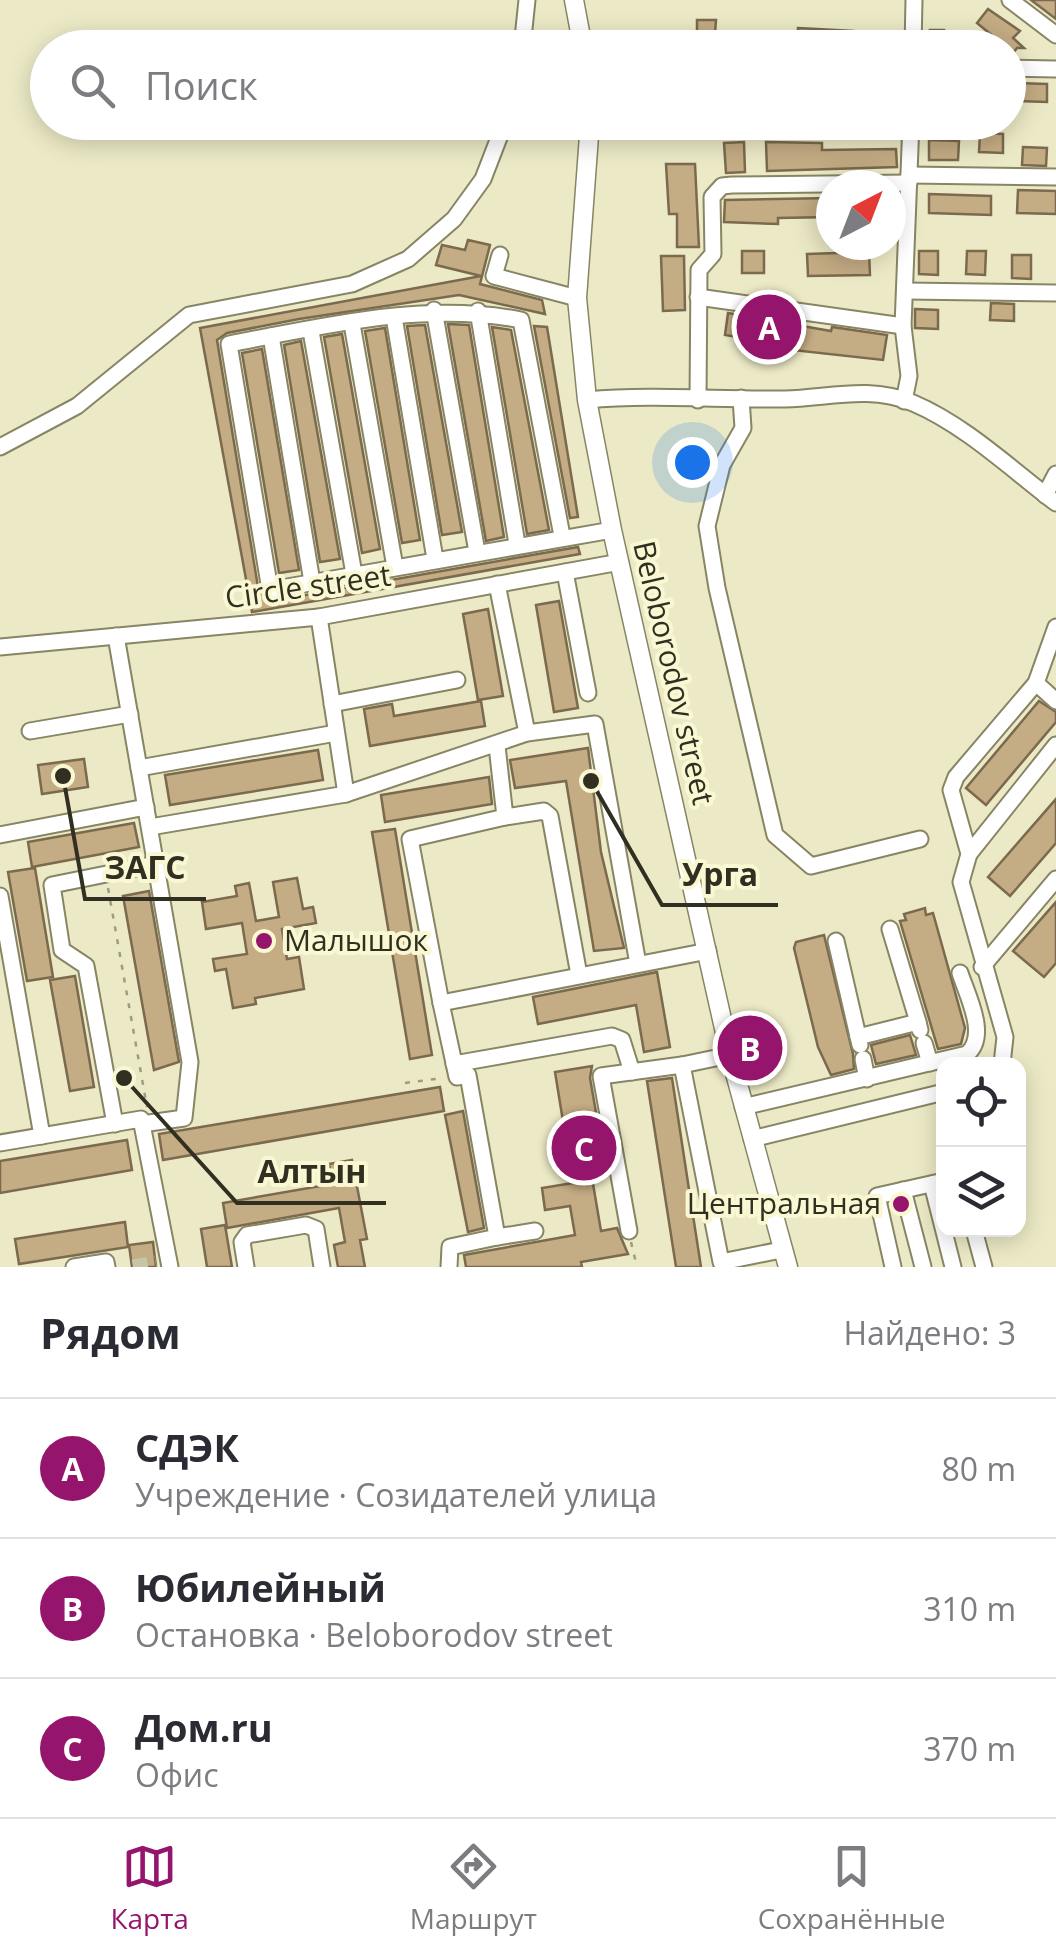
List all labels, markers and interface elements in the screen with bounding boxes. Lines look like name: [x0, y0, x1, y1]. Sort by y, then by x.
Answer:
search box: [30, 30, 1026, 140]
icon: search: [65, 58, 120, 113]
text: Поиск: [145, 59, 258, 111]
north arrow: [816, 170, 906, 260]
pin: A: [736, 290, 802, 364]
your location: [667, 437, 718, 488]
street label: Beloborodov street: [624, 537, 725, 809]
street label: Circle street: [222, 554, 393, 617]
callout: ЗАГС: [85, 837, 206, 899]
callout: Урга: [662, 843, 778, 905]
text: ЗАГС: [104, 845, 186, 888]
text: Урга: [682, 852, 758, 895]
place label: Малышок: [284, 919, 429, 960]
marker: Малышок: [253, 930, 275, 952]
pin: B: [718, 1010, 782, 1086]
map controls: [936, 1057, 1026, 1237]
button: locate: [936, 1057, 1026, 1147]
pin: C: [552, 1110, 616, 1186]
callout: Алтын: [237, 1141, 386, 1203]
button: layers: [936, 1147, 1026, 1237]
text: Алтын: [258, 1149, 366, 1192]
place label: Центральная: [687, 1182, 881, 1223]
marker: Центральная: [890, 1193, 912, 1215]
text: Рядом: [40, 1304, 181, 1361]
text: Найдено: 3: [843, 1311, 1016, 1354]
text: СДЭК: [135, 1421, 239, 1473]
text: A: [61, 1447, 84, 1490]
text: 80 m: [941, 1447, 1016, 1490]
text: Учреждение · Созидателей улица: [135, 1473, 657, 1516]
text: Юбилейный: [135, 1561, 386, 1613]
text: B: [62, 1587, 83, 1630]
text: 310 m: [923, 1587, 1016, 1630]
text: Остановка · Beloborodov street: [135, 1613, 613, 1656]
text: Дом.ru: [135, 1701, 273, 1753]
text: C: [62, 1727, 83, 1770]
text: 370 m: [923, 1727, 1016, 1770]
text: Офис: [135, 1753, 218, 1796]
tab: Карта: [110, 1839, 189, 1937]
tab: Маршрут: [410, 1839, 537, 1937]
tab: Сохранённые: [758, 1839, 946, 1937]

